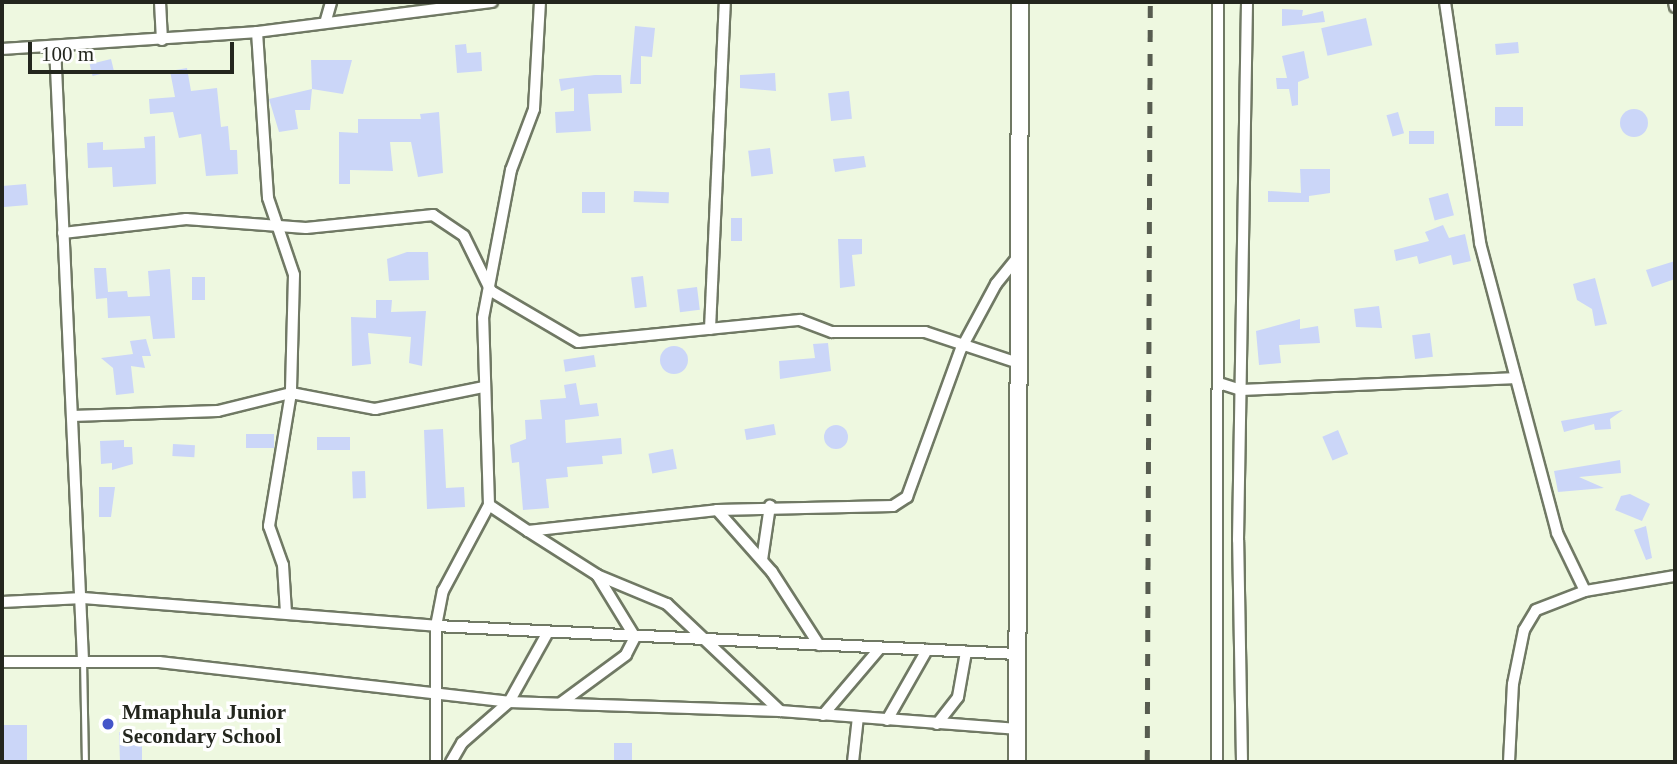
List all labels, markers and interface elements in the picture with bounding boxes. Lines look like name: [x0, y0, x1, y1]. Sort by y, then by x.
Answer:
scale bar: [32, 28, 238, 72]
text: 100 m: [41, 42, 94, 66]
place label: Mmaphula Junior Secondary School: [122, 699, 286, 749]
marker: Mmaphula Junior Secondary School: [100, 716, 116, 732]

